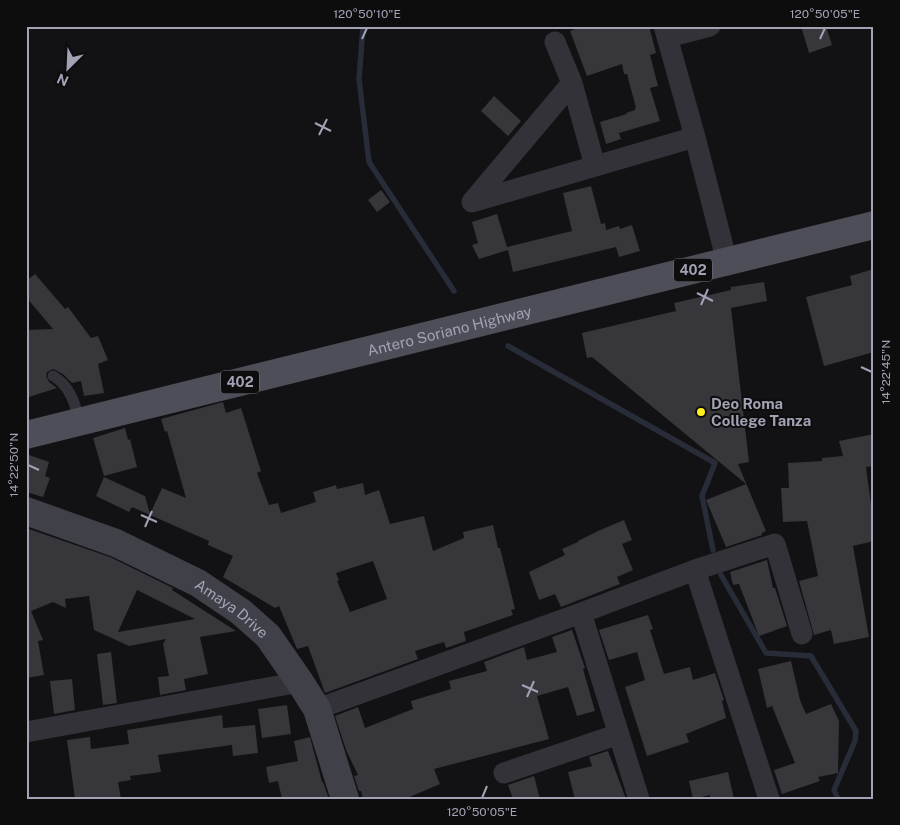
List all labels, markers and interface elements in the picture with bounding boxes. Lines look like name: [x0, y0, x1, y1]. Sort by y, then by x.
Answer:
text: 120°50'10"E: [333, 7, 401, 21]
text: 120°50'05"E: [790, 7, 860, 21]
north arrow: [42, 42, 92, 92]
text: N: [54, 70, 71, 89]
road number: 402: [674, 258, 712, 282]
street label: Antero Soriano Highway: [365, 302, 533, 359]
text: 14°22'45"N: [879, 340, 893, 404]
road number: 402: [221, 371, 259, 394]
place label: Deo Roma College Tanza: [711, 395, 811, 429]
marker: Deo Roma College Tanza: [695, 406, 707, 418]
text: 14°22'50"N: [7, 433, 21, 497]
street label: Amaya Drive: [192, 575, 272, 641]
text: 120°50'05"E: [447, 805, 517, 819]

